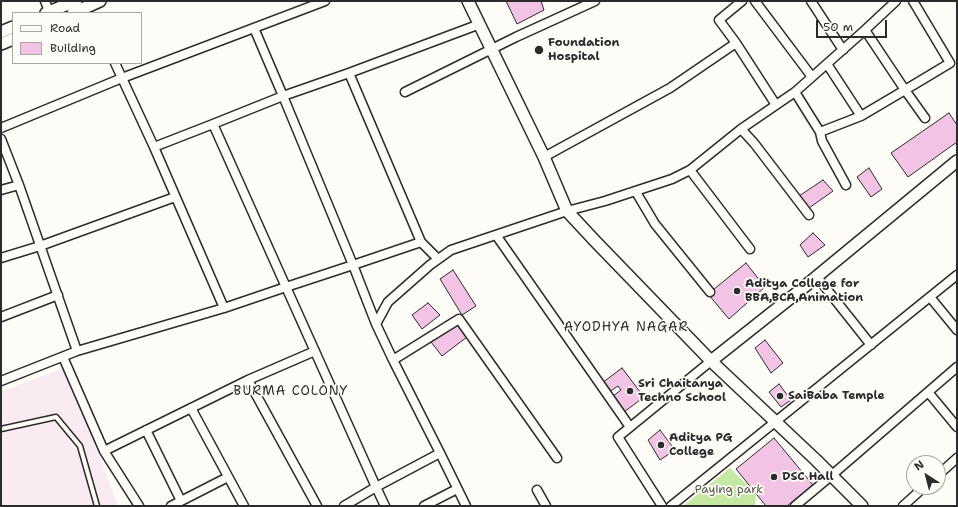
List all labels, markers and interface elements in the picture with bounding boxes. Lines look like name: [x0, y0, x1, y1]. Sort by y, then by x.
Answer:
legend: [12, 12, 142, 64]
scale bar: [818, 12, 889, 38]
text: 50 m: [823, 19, 853, 35]
text: Road: [50, 20, 80, 36]
place label: Foundation Hospital: [548, 36, 620, 64]
text: Building: [50, 40, 96, 56]
marker: Foundation Hospital: [533, 44, 545, 56]
place label: Aditya College for BBA,BCA,Animation: [745, 277, 863, 305]
marker: Aditya College for BBA,BCA,Animation: [732, 286, 742, 296]
district label: AYODHYA NAGAR: [564, 320, 688, 336]
place label: Sri Chaitanya Techno School: [638, 377, 726, 405]
district label: BURMA COLONY: [234, 384, 348, 400]
marker: Sri Chaitanya Techno School: [625, 386, 635, 396]
place label: SaiBaba Temple: [788, 389, 885, 403]
marker: SaiBaba Temple: [775, 391, 785, 401]
place label: Aditya PG College: [669, 431, 732, 459]
marker: Aditya PG College: [656, 440, 666, 450]
north arrow: [906, 455, 946, 495]
text: N: [911, 457, 927, 474]
place label: DSC Hall: [782, 470, 834, 484]
marker: DSC Hall: [769, 472, 779, 482]
park label: Paying park: [695, 483, 763, 497]

